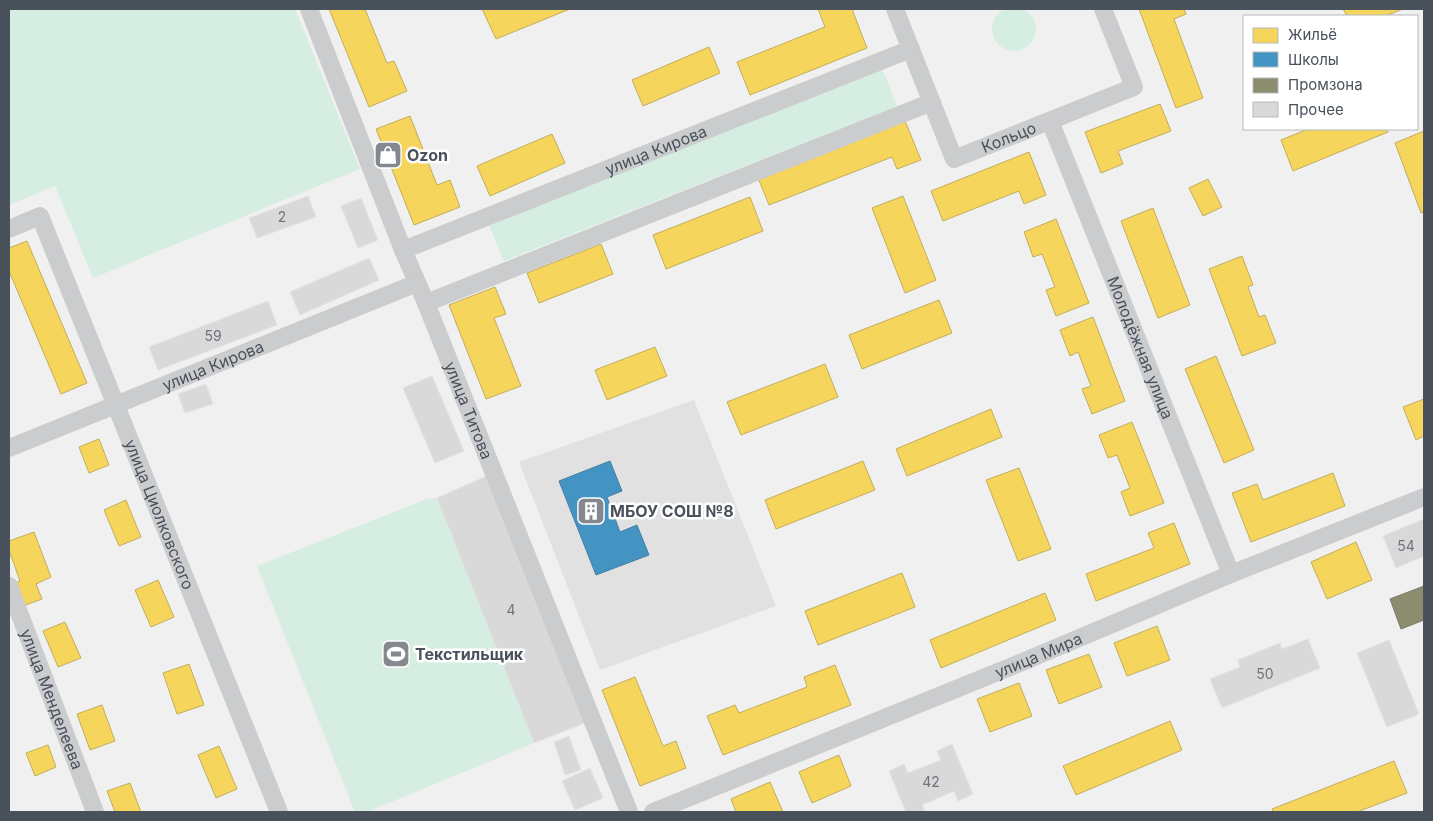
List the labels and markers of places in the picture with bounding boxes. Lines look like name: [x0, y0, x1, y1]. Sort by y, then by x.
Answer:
shop icon: Ozon: [373, 140, 403, 170]
place label: Ozon: [407, 145, 448, 165]
building icon: МБОУ СОШ №8: [576, 496, 606, 526]
place label: МБОУ СОШ №8: [610, 501, 734, 521]
sports icon: Текстильщик: [381, 639, 411, 669]
place label: Текстильщик: [415, 644, 524, 664]

